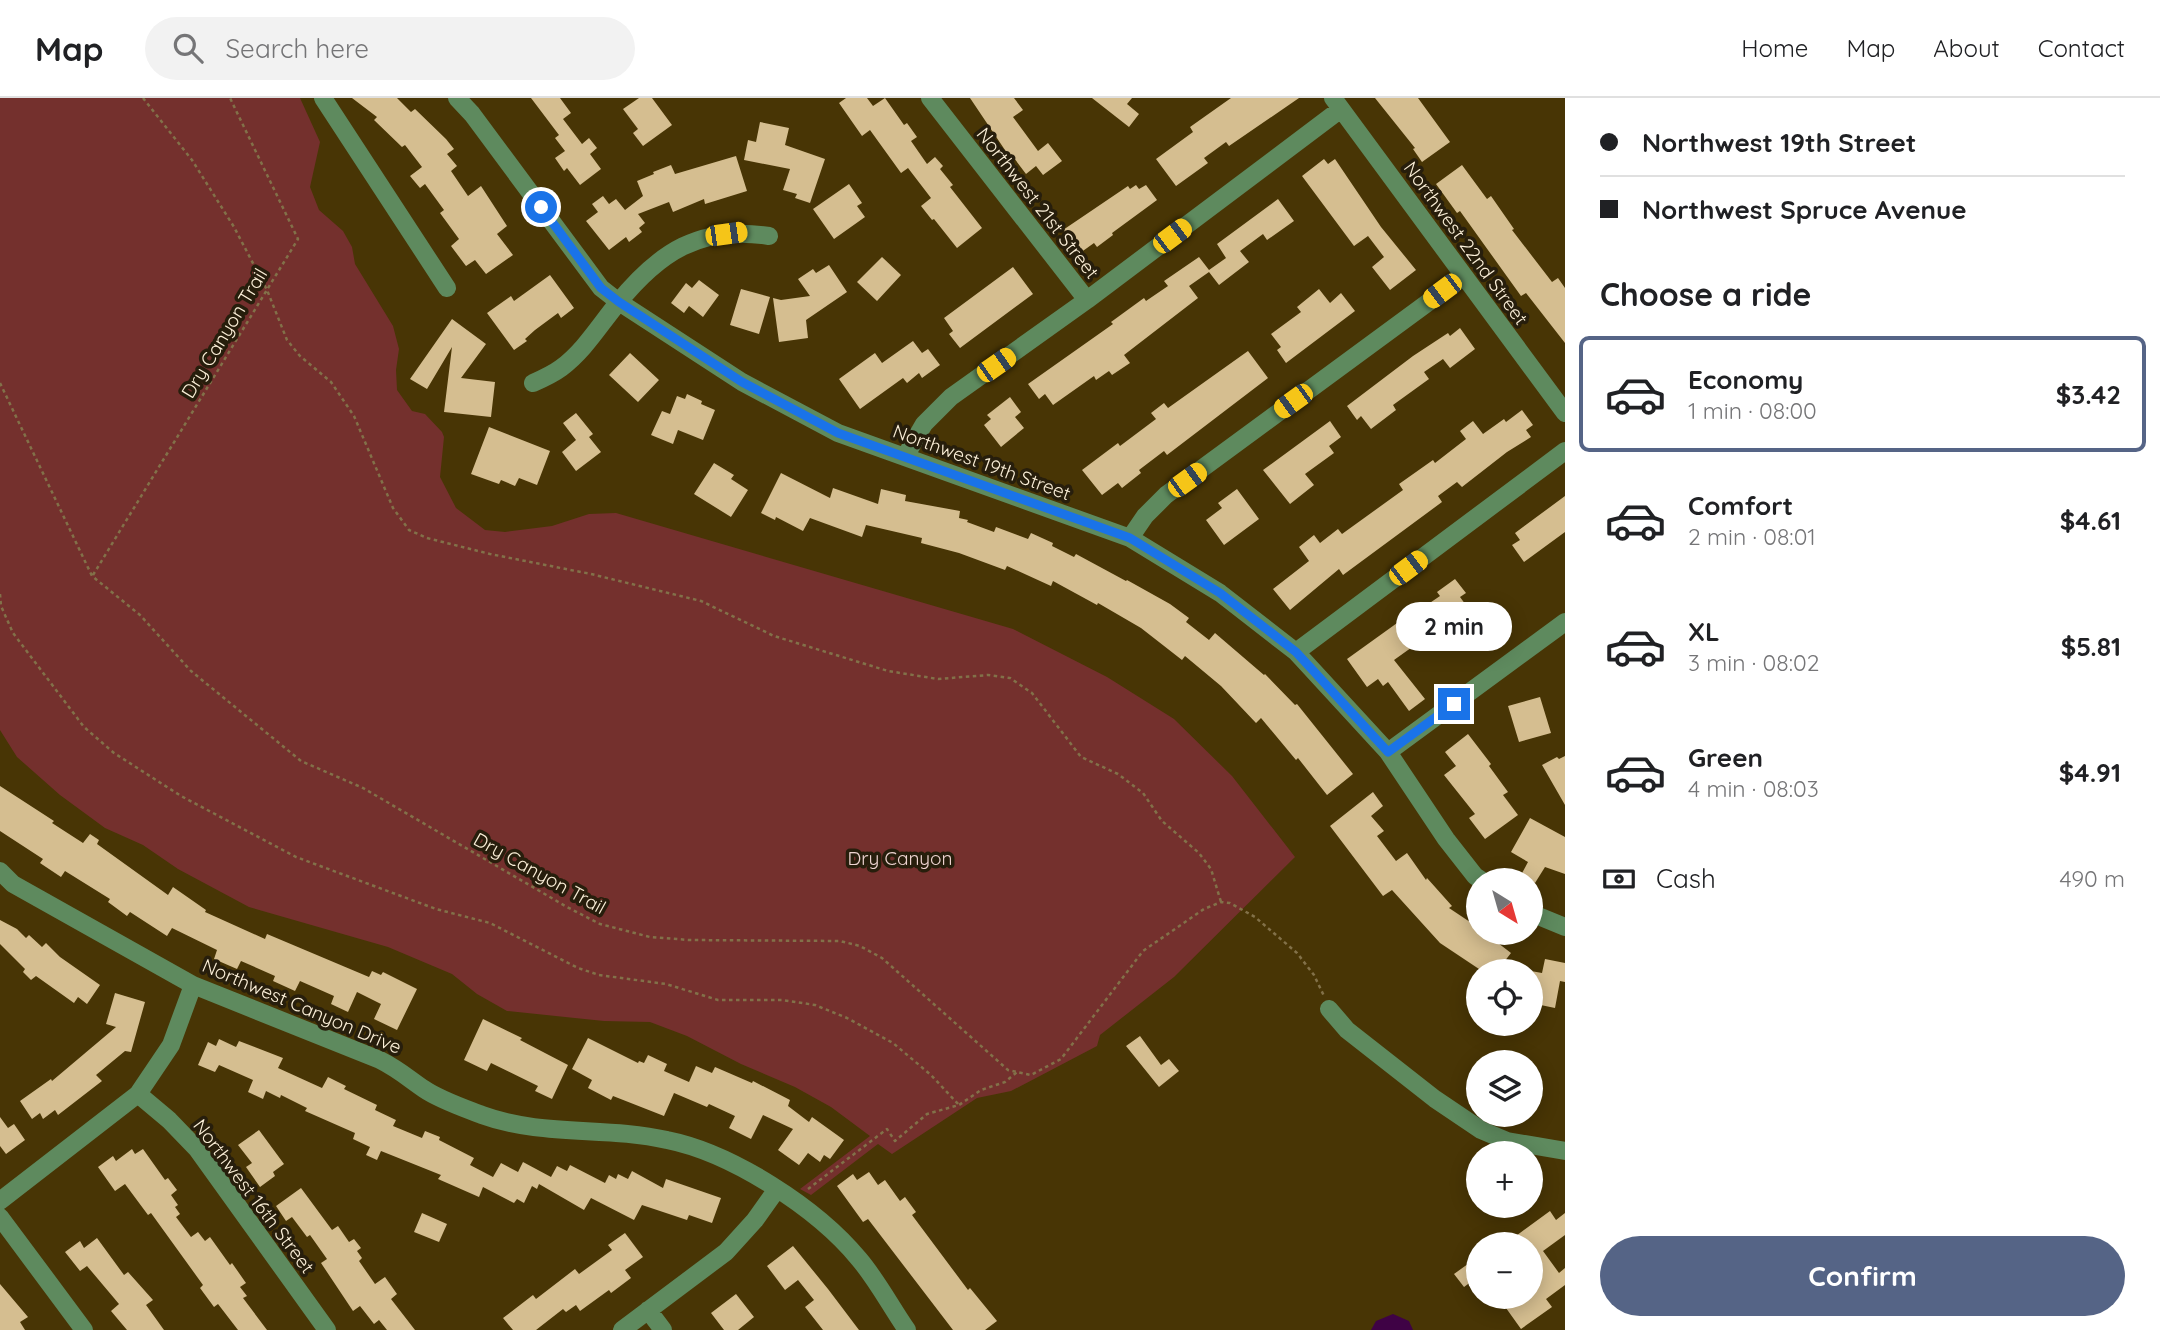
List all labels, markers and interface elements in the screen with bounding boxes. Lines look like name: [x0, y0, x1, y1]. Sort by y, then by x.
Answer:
search box: [145, 17, 635, 80]
text: Map: [35, 28, 103, 69]
icon: search: [169, 29, 207, 67]
text: Search here: [225, 32, 369, 65]
text: Home: [1741, 33, 1808, 63]
text: Map: [1846, 33, 1895, 63]
text: About: [1933, 33, 2000, 63]
text: Contact: [2038, 33, 2125, 63]
street label: Northwest 21st Street: [971, 123, 1105, 283]
text: Northwest 19th Street: [1642, 126, 1916, 159]
street label: Northwest 22nd Street: [1399, 157, 1533, 329]
route start: [525, 191, 557, 223]
text: Northwest Spruce Avenue: [1642, 193, 1967, 226]
car: [1149, 215, 1196, 257]
car: [704, 221, 749, 247]
street label: Dry Canyon Trail: [176, 264, 272, 402]
car: [1419, 270, 1466, 312]
text: Choose a ride: [1600, 274, 1812, 314]
car: [973, 344, 1020, 386]
icon: car: [1604, 363, 1667, 426]
text: Economy: [1688, 363, 1803, 396]
text: $3.42: [2056, 378, 2121, 411]
car: [1270, 380, 1317, 422]
text: 1 min · 08:00: [1688, 396, 1817, 425]
street label: Northwest 19th Street: [890, 419, 1074, 505]
car: [1164, 459, 1211, 501]
icon: car: [1604, 489, 1667, 552]
text: Comfort: [1688, 489, 1793, 522]
text: $4.61: [2060, 504, 2121, 537]
text: 2 min · 08:01: [1688, 522, 1816, 551]
car: [1385, 547, 1432, 589]
callout: 2 min: [1396, 602, 1512, 652]
text: 2 min: [1424, 612, 1484, 641]
icon: car: [1604, 615, 1667, 678]
text: XL: [1688, 615, 1720, 648]
text: $5.81: [2061, 630, 2121, 663]
text: 3 min · 08:02: [1688, 648, 1819, 677]
route end: [1438, 688, 1470, 720]
icon: car: [1604, 741, 1667, 804]
text: Green: [1688, 741, 1763, 774]
text: $4.91: [2059, 756, 2121, 789]
text: 4 min · 08:03: [1688, 774, 1819, 803]
street label: Dry Canyon Trail: [470, 827, 610, 919]
park label: Dry Canyon: [848, 846, 952, 870]
icon: cash: [1600, 860, 1638, 898]
text: Cash: [1656, 862, 1716, 895]
text: 490 m: [2060, 864, 2125, 893]
north arrow: [1466, 868, 1544, 945]
map controls: [1466, 868, 1543, 1309]
street label: Northwest Canyon Drive: [199, 953, 405, 1059]
button: locate: [1466, 959, 1543, 1036]
button: layers: [1466, 1050, 1543, 1127]
street label: Northwest 16th Street: [188, 1114, 320, 1278]
button: +: [1466, 1141, 1543, 1218]
button: −: [1466, 1232, 1543, 1309]
button: Confirm: [1600, 1236, 2125, 1316]

